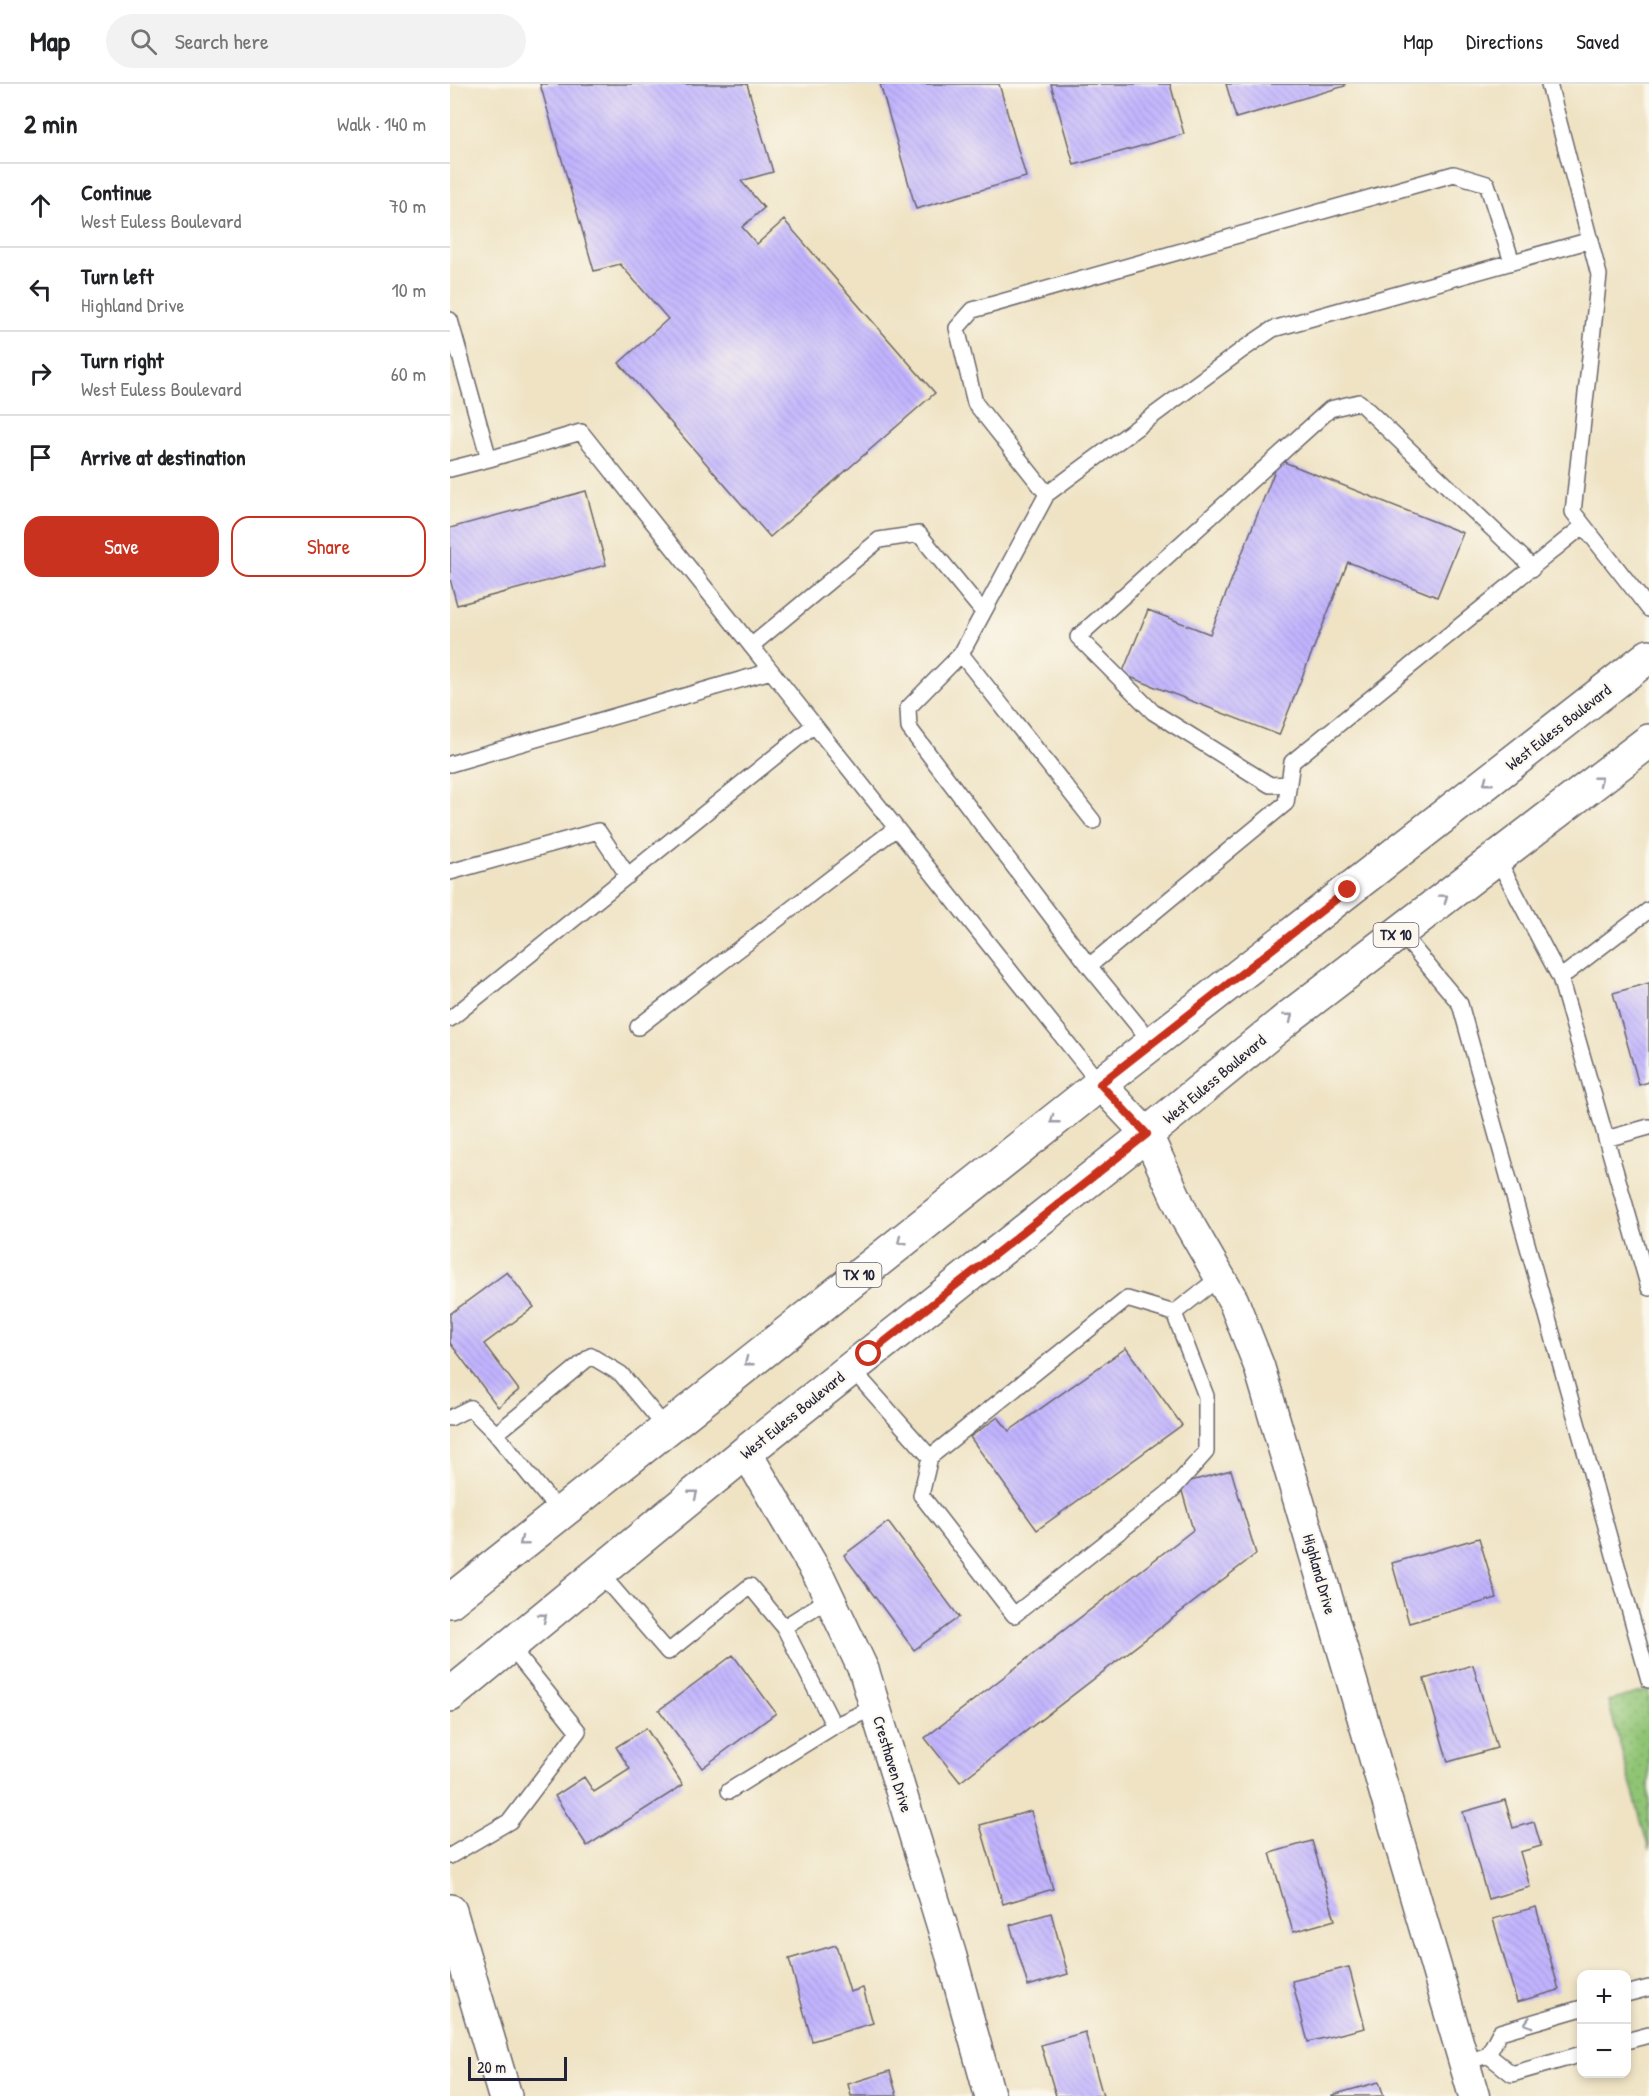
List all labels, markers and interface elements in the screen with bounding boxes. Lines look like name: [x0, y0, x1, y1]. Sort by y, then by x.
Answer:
search box: [106, 14, 526, 68]
text: Map: [30, 22, 70, 60]
icon: search: [127, 25, 160, 58]
text: Search here: [175, 26, 269, 56]
text: Map: [1403, 27, 1433, 56]
text: Directions: [1466, 27, 1543, 56]
text: Saved: [1576, 27, 1619, 56]
text: 2 min: [24, 106, 77, 141]
text: Walk · 140 m: [337, 110, 426, 137]
text: Continue: [81, 177, 152, 207]
icon: ahead: [24, 189, 57, 222]
text: 70 m: [389, 192, 426, 219]
text: West Euless Boulevard: [81, 207, 241, 234]
text: Turn left: [81, 261, 154, 291]
icon: left: [24, 273, 57, 306]
text: 10 m: [392, 276, 426, 303]
text: Highland Drive: [81, 291, 184, 318]
text: Turn right: [81, 345, 164, 375]
icon: right: [24, 357, 57, 390]
text: 60 m: [391, 360, 426, 387]
text: West Euless Boulevard: [81, 375, 241, 402]
icon: arrive: [24, 441, 57, 474]
text: Arrive at destination: [81, 442, 246, 472]
button: Save: [24, 516, 219, 577]
button: Share: [231, 516, 426, 577]
street label: West Euless Boulevard: [1501, 679, 1615, 775]
one-way arrow: [1482, 774, 1493, 785]
one-way arrow: [1592, 776, 1603, 787]
route end: [1334, 876, 1360, 902]
one-way arrow: [1437, 895, 1448, 906]
road number: TX 10: [1374, 923, 1418, 947]
one-way arrow: [1282, 1013, 1293, 1024]
street label: West Euless Boulevard: [1158, 1029, 1270, 1129]
one-way arrow: [1050, 1113, 1061, 1124]
one-way arrow: [897, 1234, 908, 1245]
road number: TX 10: [836, 1263, 882, 1287]
route start: [855, 1340, 881, 1366]
one-way arrow: [744, 1355, 755, 1366]
street label: West Euless Boulevard: [735, 1366, 849, 1464]
one-way arrow: [687, 1490, 698, 1501]
street label: Highland Drive: [1298, 1531, 1342, 1617]
one-way arrow: [519, 1535, 530, 1546]
one-way arrow: [536, 1614, 547, 1625]
street label: Cresthaven Drive: [868, 1713, 918, 1816]
map controls: [1577, 1970, 1631, 2078]
button: +: [1577, 1970, 1631, 2024]
one-way arrow: [1523, 2016, 1534, 2028]
button: −: [1577, 2024, 1631, 2078]
scale bar: [468, 2054, 567, 2082]
text: 20 m: [477, 2056, 506, 2078]

